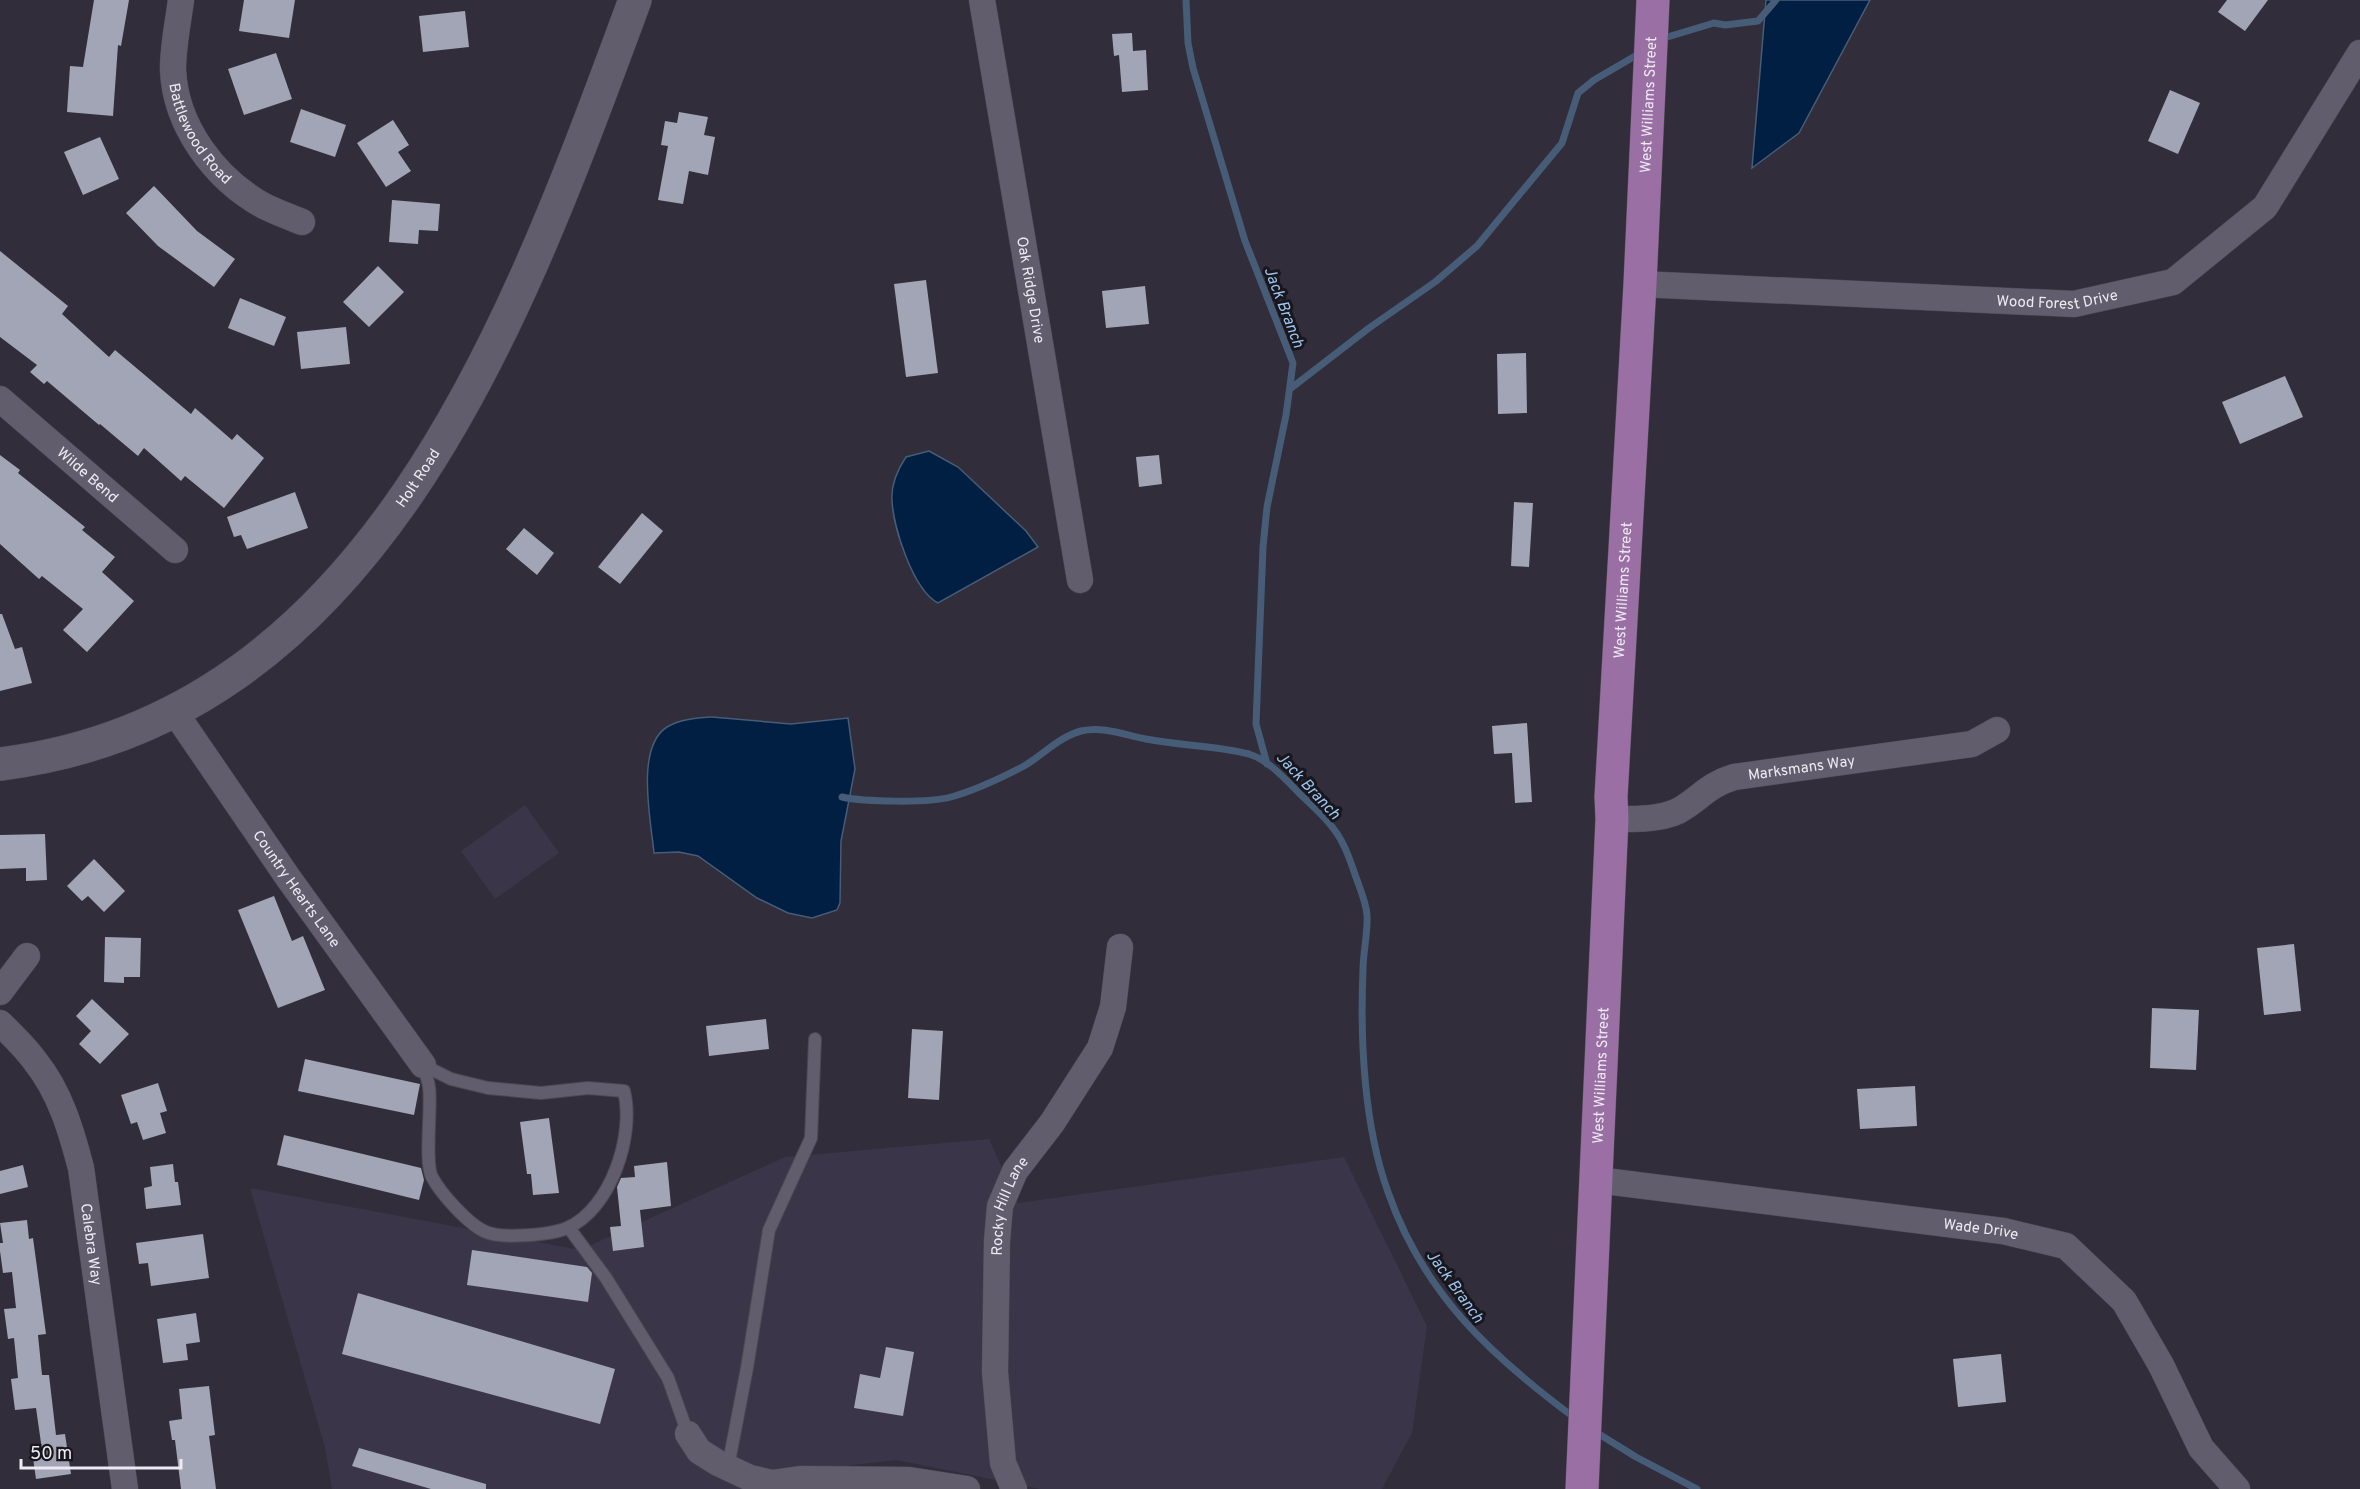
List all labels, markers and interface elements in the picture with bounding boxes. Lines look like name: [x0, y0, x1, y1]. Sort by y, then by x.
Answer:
street label: West Williams Street: [1637, 36, 1662, 174]
street label: Battlewood Road: [163, 82, 235, 189]
street label: Oak Ridge Drive: [1011, 235, 1048, 345]
water label: Jack Branch: [1259, 264, 1308, 351]
street label: Wood Forest Drive: [1996, 287, 2120, 315]
street label: Wilde Bend: [52, 444, 122, 508]
street label: Holt Road: [393, 446, 445, 512]
street label: West Williams Street: [1611, 521, 1638, 659]
water label: Jack Branch: [1271, 748, 1344, 825]
street label: Marksmans Way: [1747, 752, 1856, 786]
street label: Country Hearts Lane: [248, 827, 344, 952]
street label: West Williams Street: [1589, 1007, 1615, 1144]
street label: Rocky Hill Lane: [989, 1153, 1034, 1256]
street label: Calebra Way: [75, 1202, 105, 1287]
street label: Wade Drive: [1942, 1216, 2020, 1245]
water label: Jack Branch: [1421, 1247, 1488, 1328]
scale bar: [21, 1432, 182, 1470]
text: 50 m: [30, 1443, 72, 1466]

